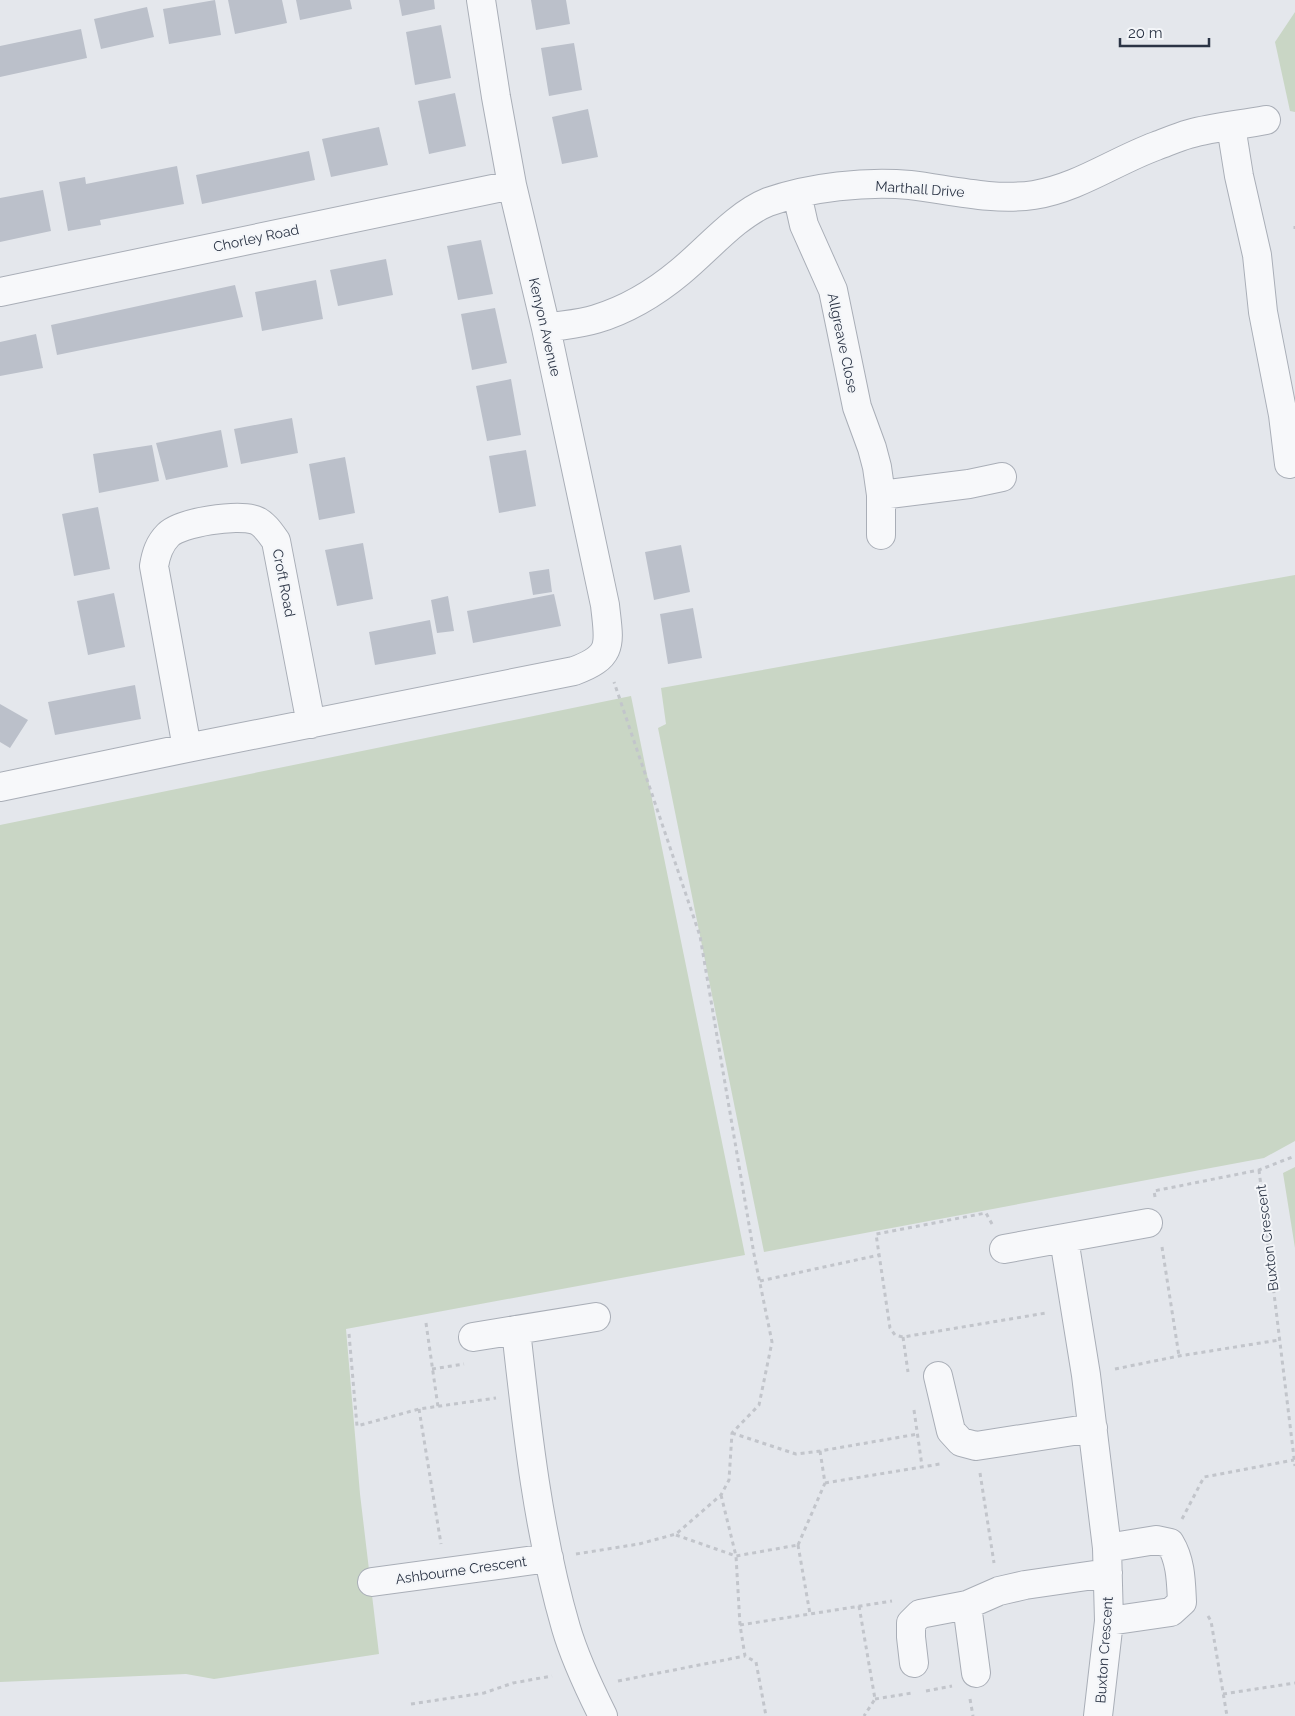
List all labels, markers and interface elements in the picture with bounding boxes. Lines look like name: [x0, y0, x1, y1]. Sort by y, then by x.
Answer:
scale bar: [1120, 15, 1209, 47]
text: 20 m: [1128, 24, 1163, 42]
street label: Marthall Drive: [875, 178, 965, 200]
street label: Chorley Road: [212, 221, 300, 255]
street label: Kenyon Avenue: [526, 276, 564, 378]
street label: Allgreave Close: [825, 292, 861, 394]
street label: Croft Road: [270, 548, 298, 618]
street label: Buxton Crescent: [1252, 1184, 1281, 1292]
street label: Ashbourne Crescent: [394, 1553, 528, 1587]
street label: Buxton Crescent: [1092, 1596, 1116, 1704]

